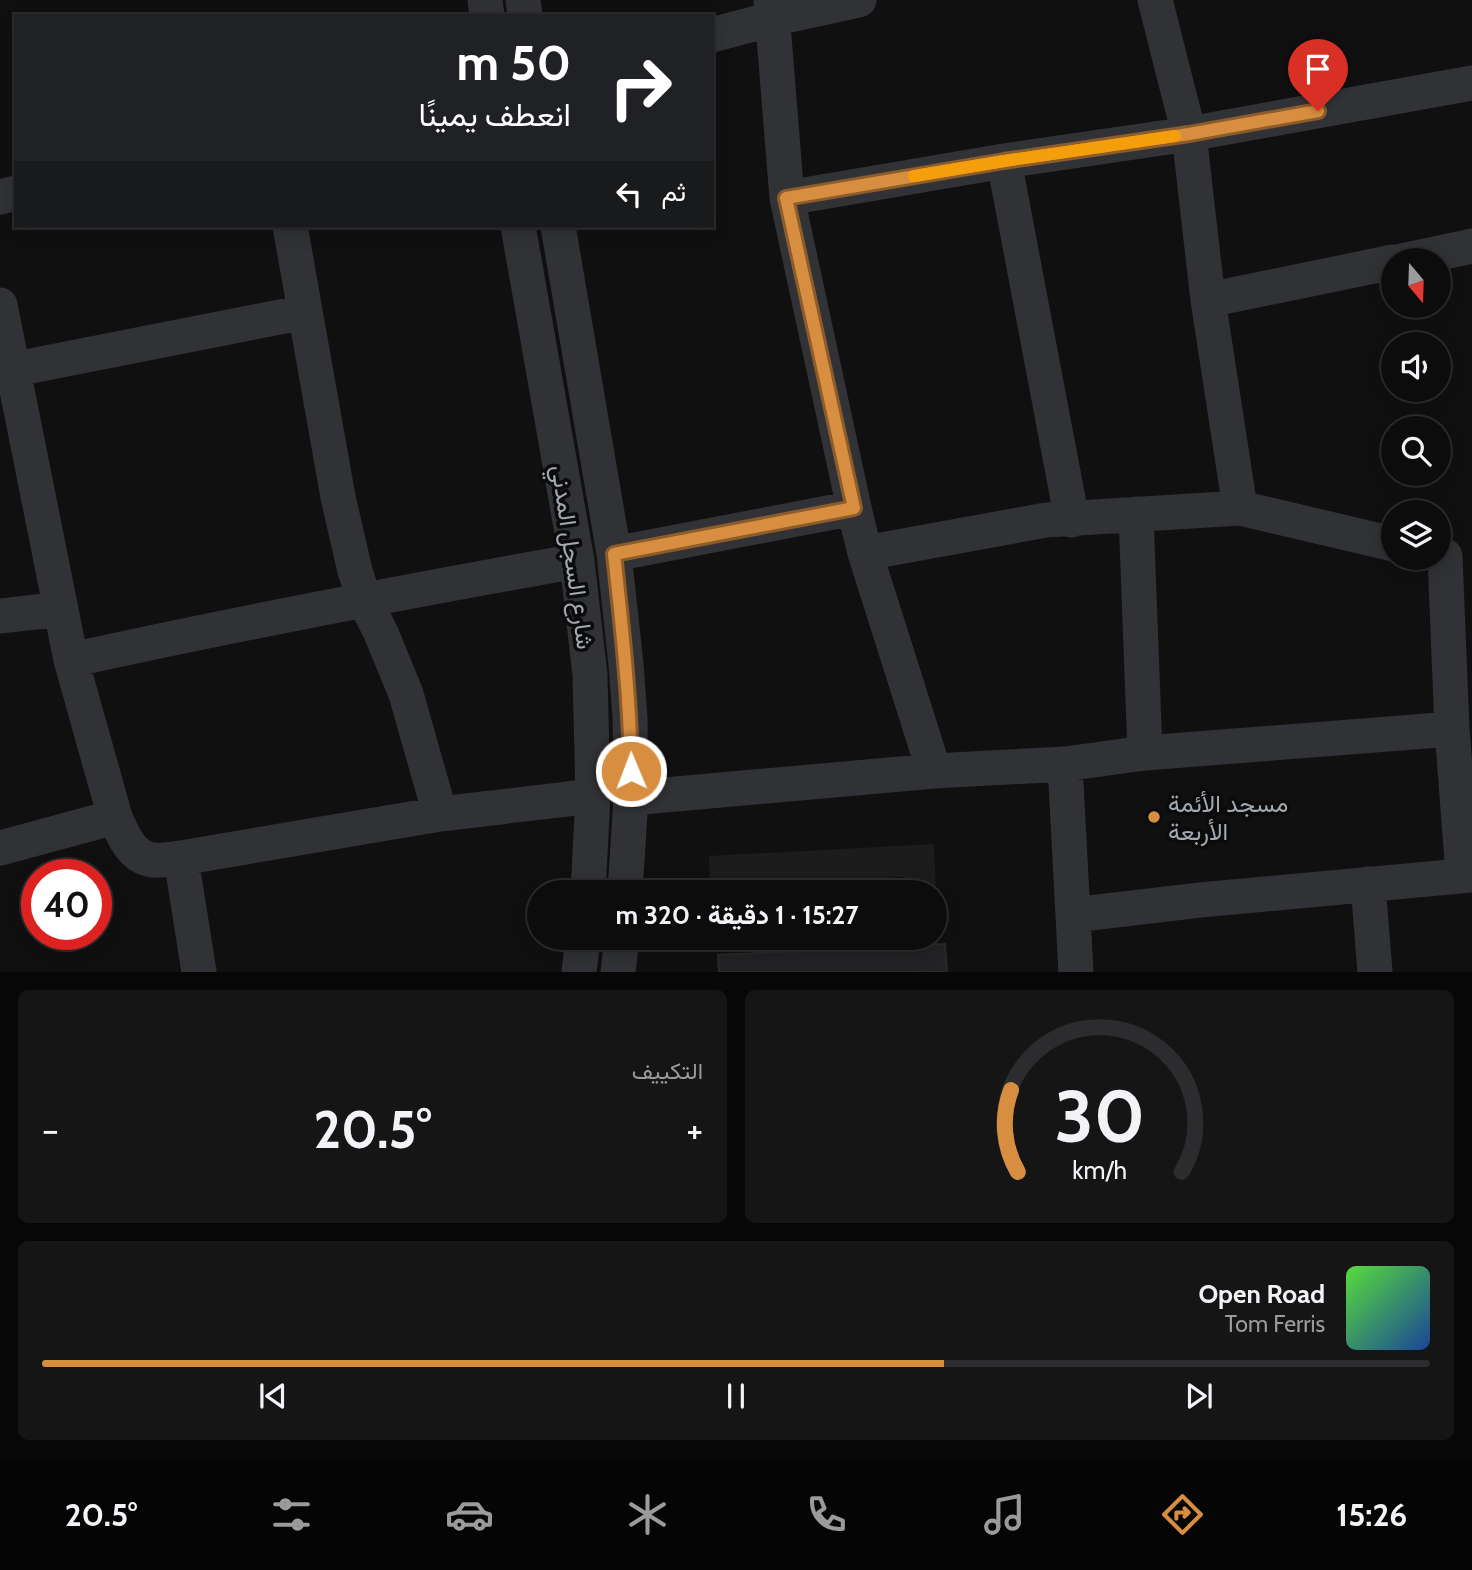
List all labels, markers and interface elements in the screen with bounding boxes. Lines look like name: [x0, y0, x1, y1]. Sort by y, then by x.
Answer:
text: 50 m: [456, 33, 571, 92]
pin: [1288, 39, 1348, 111]
icon: right: [595, 42, 686, 133]
icon: arrive: [1299, 50, 1337, 88]
text: انعطف يمينًا: [419, 95, 571, 134]
icon: left: [610, 175, 648, 213]
text: ثم: [662, 176, 686, 208]
north arrow: [1381, 248, 1451, 318]
map controls: [1381, 248, 1451, 570]
button: sound: [1381, 332, 1451, 402]
button: search: [1381, 416, 1451, 486]
street label: شارع السجل المدني: [541, 463, 600, 652]
button: layers: [1381, 500, 1451, 570]
position arrow: [594, 734, 668, 808]
place label: مسجد الأئمة الأربعة: [1168, 789, 1288, 847]
marker: مسجد الأئمة الأربعة: [1146, 809, 1162, 825]
speed limit sign: 40: [21, 859, 112, 950]
text: 15:27 · 1 دقيقة · 320 m: [615, 899, 859, 931]
text: التكييف: [632, 1057, 703, 1085]
text: 30: [1054, 1073, 1145, 1161]
text: 20.5°: [313, 1098, 432, 1161]
text: −: [42, 1106, 59, 1153]
text: +: [686, 1106, 703, 1153]
text: km/h: [1072, 1155, 1127, 1185]
text: Open Road: [1199, 1278, 1325, 1310]
text: Tom Ferris: [1225, 1310, 1325, 1338]
icon: previous: [254, 1377, 292, 1415]
icon: pause: [717, 1377, 755, 1415]
icon: next: [1180, 1377, 1218, 1415]
icon: filters: [267, 1490, 316, 1539]
icon: car: [445, 1490, 494, 1539]
icon: climate: [623, 1490, 672, 1539]
icon: phone: [802, 1490, 851, 1539]
icon: music: [980, 1490, 1029, 1539]
icon: directions: [1158, 1490, 1207, 1539]
text: 20.5°: [65, 1495, 137, 1534]
text: 15:26: [1336, 1495, 1407, 1534]

